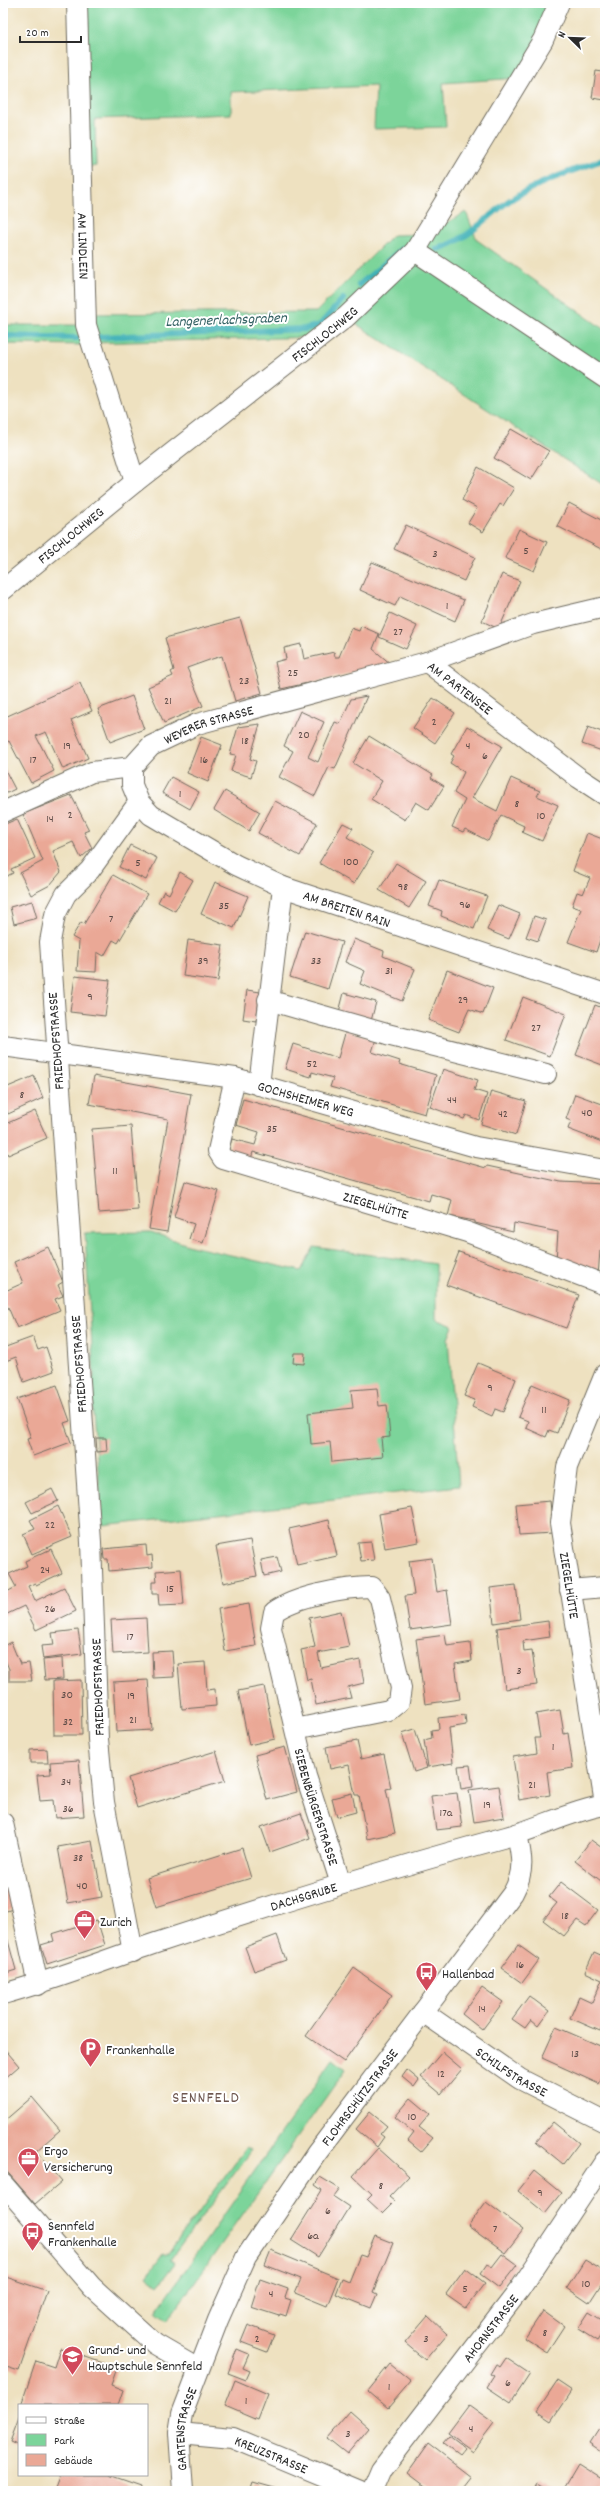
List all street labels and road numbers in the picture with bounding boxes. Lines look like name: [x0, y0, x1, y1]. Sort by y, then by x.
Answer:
street label: AM LINDLEIN: [71, 212, 93, 280]
street label: FISCHLOCHWEG: [288, 302, 363, 368]
street label: FISCHLOCHWEG: [34, 503, 109, 570]
street label: AM PARTENSEE: [422, 658, 497, 721]
street label: WEYERER STRASSE: [161, 701, 257, 750]
street label: AM BREITEN RAIN: [300, 886, 393, 934]
street label: FRIEDHOFSTRASSE: [44, 991, 70, 1090]
street label: GOCHSHEIMER WEG: [255, 1077, 356, 1124]
street label: ZIEGELHÜTTE: [340, 1187, 411, 1226]
street label: FRIEDHOFSTRASSE: [67, 1314, 93, 1413]
street label: ZIEGELHÜTTE: [553, 1551, 583, 1621]
street label: FRIEDHOFSTRASSE: [87, 1637, 111, 1736]
street label: SIEBENBÜRGERSTRASSE: [288, 1746, 343, 1869]
street label: DACHSGRUBE: [268, 1878, 340, 1918]
street label: SCHILFSTRASSE: [471, 2043, 551, 2104]
street label: FLOHRSCHÜTZSTRASSE: [317, 2045, 404, 2151]
street label: AHORNSTRASSE: [459, 2290, 525, 2368]
street label: GARTENSTRASSE: [171, 2384, 204, 2471]
street label: KREUZSTRASSE: [231, 2432, 311, 2480]

